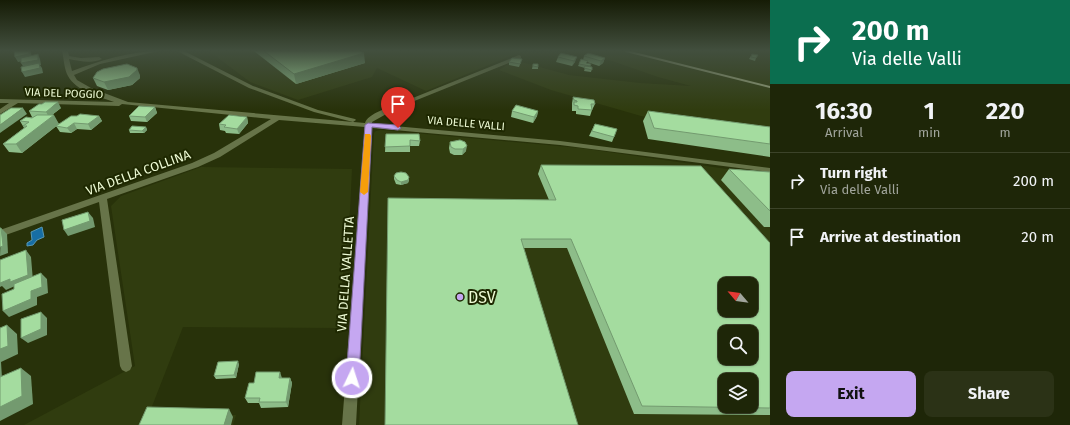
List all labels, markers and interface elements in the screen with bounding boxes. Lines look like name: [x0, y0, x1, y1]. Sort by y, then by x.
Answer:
text: 200 m: [852, 14, 930, 47]
icon: right: [786, 16, 838, 68]
text: Via delle Valli: [852, 48, 962, 70]
street label: VIA DEL POGGIO: [24, 86, 104, 101]
pin: [381, 87, 415, 128]
icon: arrive: [387, 93, 409, 115]
text: 16:30: [815, 97, 873, 125]
text: 1: [924, 97, 935, 125]
text: 220: [986, 97, 1025, 125]
street label: VIA DELLE VALLI: [427, 114, 505, 133]
text: Arrival: [825, 125, 863, 140]
text: min: [918, 125, 940, 140]
text: m: [1000, 125, 1011, 140]
street label: VIA DELLA COLLINA: [84, 146, 193, 198]
text: Turn right: [820, 164, 887, 182]
icon: right: [786, 170, 808, 192]
text: 200 m: [1013, 172, 1054, 190]
text: Via delle Valli: [820, 182, 899, 197]
street label: VIA DELLA VALLETTA: [334, 215, 357, 332]
icon: arrive: [786, 226, 808, 248]
text: Arrive at destination: [820, 228, 961, 246]
text: 20 m: [1021, 228, 1054, 246]
north arrow: [718, 277, 758, 317]
map controls: [718, 277, 758, 413]
place label: DSV: [468, 288, 496, 307]
marker: DSV: [455, 292, 465, 302]
button: search: [718, 325, 758, 365]
position arrow: [331, 357, 373, 399]
button: Exit: [786, 371, 916, 417]
button: Share: [924, 371, 1054, 417]
button: layers: [718, 373, 758, 413]

